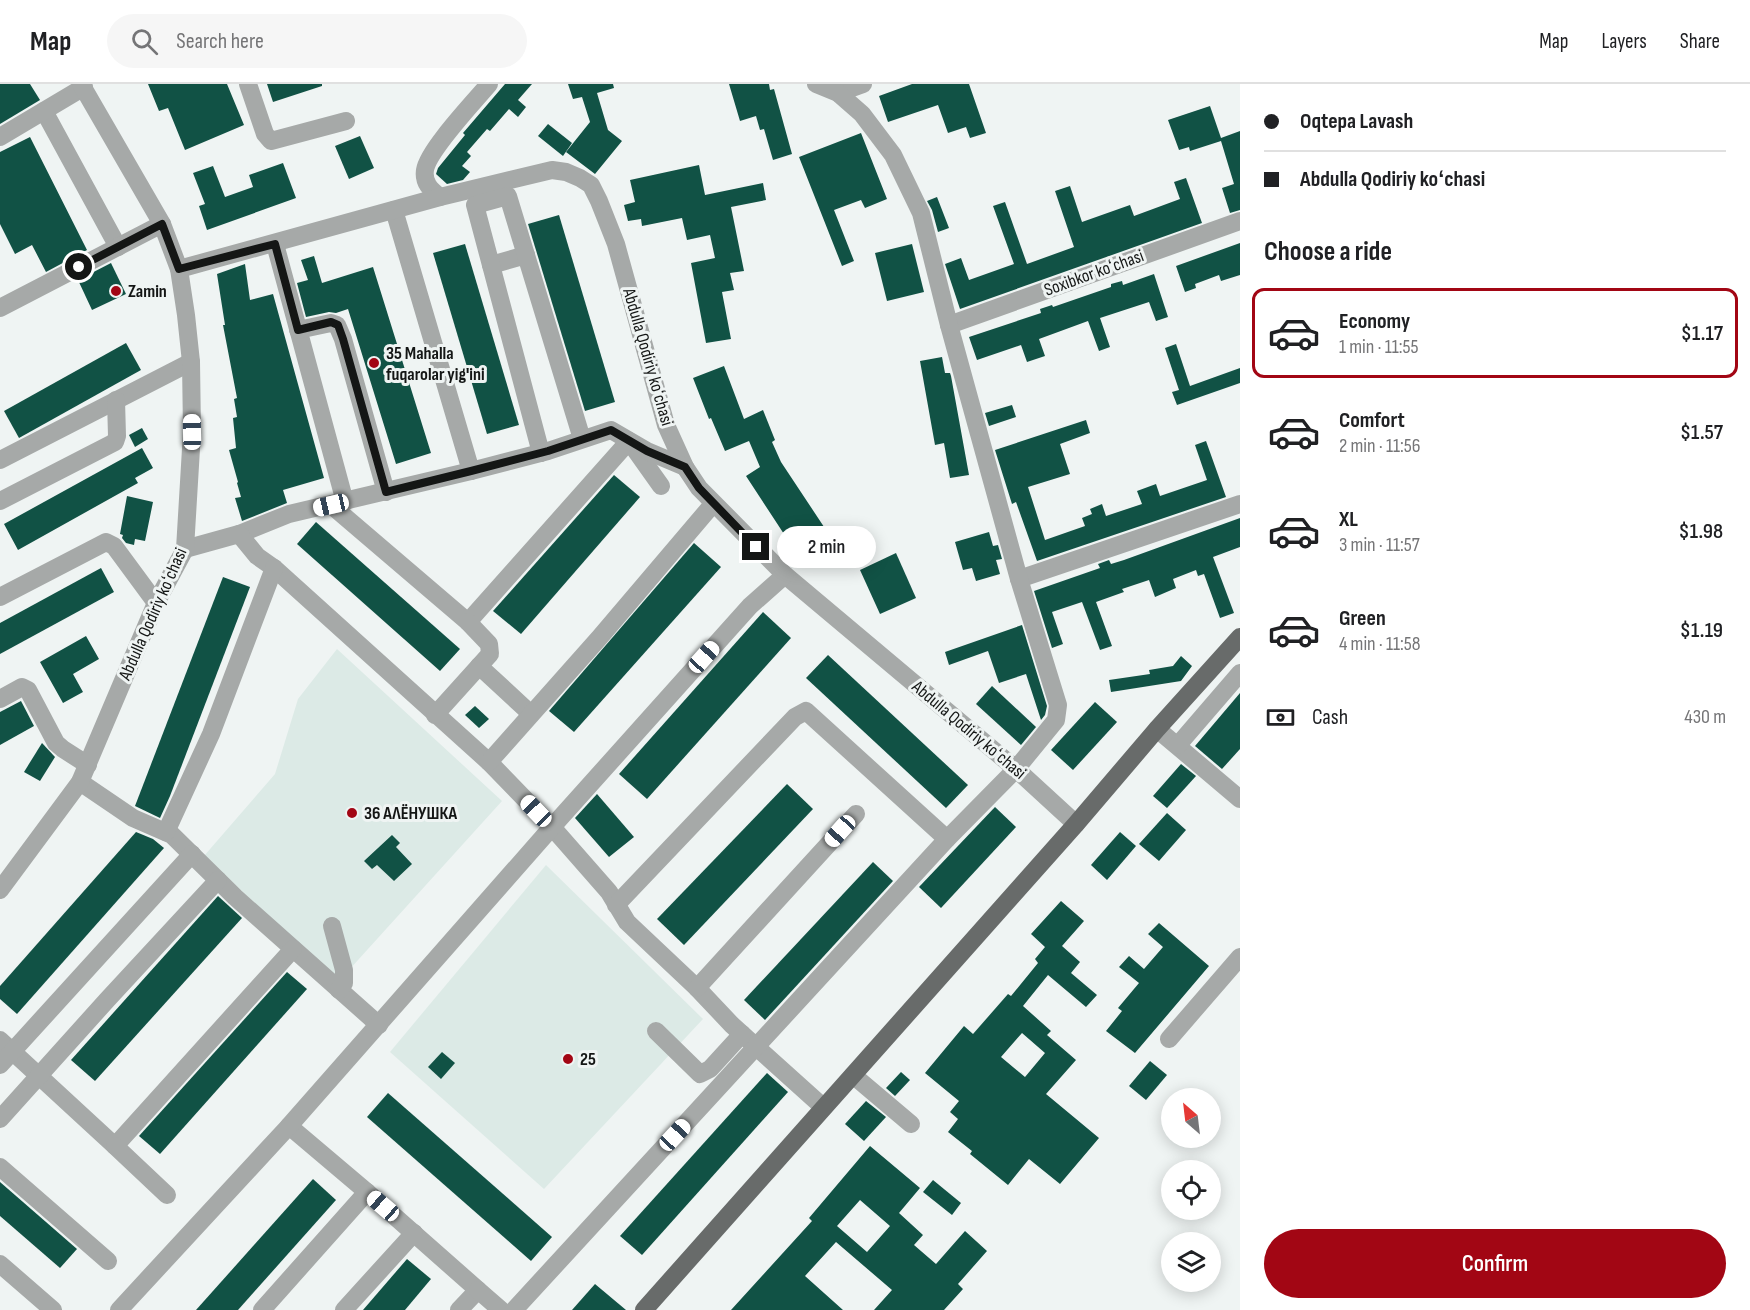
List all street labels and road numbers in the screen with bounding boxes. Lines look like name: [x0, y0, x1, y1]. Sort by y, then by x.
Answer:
street label: Soxibkor koʻchasi: [1041, 245, 1147, 301]
street label: Abdulla Qodiriy koʻchasi: [618, 285, 678, 428]
street label: Abdulla Qodiriy koʻchasi: [114, 545, 192, 684]
street label: Abdulla Qodiriy koʻchasi: [907, 676, 1030, 784]

